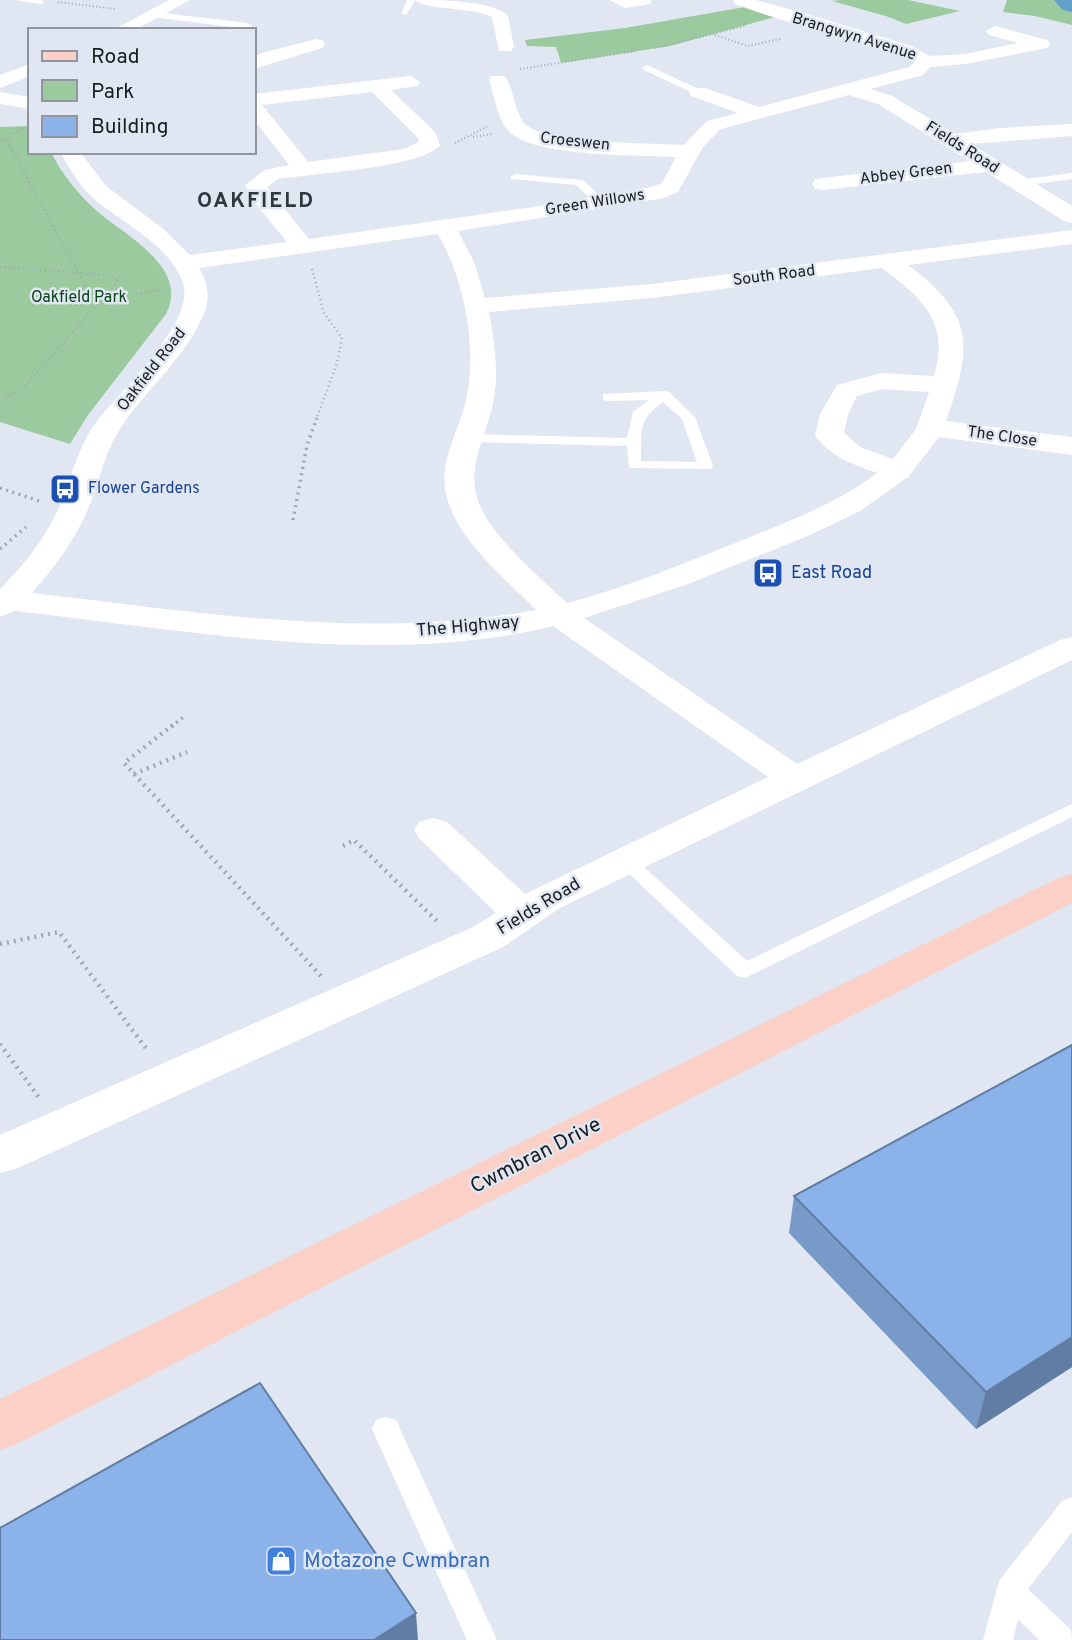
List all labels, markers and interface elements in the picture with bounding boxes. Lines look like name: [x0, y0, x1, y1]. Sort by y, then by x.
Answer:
street label: Brangwyn Avenue: [789, 9, 919, 65]
legend: [28, 28, 256, 154]
text: Road: [91, 44, 140, 71]
text: Park: [91, 79, 134, 106]
text: Building: [91, 114, 169, 141]
street label: Fields Road: [921, 117, 1003, 179]
street label: Croeswen: [539, 128, 611, 156]
street label: Abbey Green: [859, 158, 953, 190]
street label: Green Willows: [544, 185, 646, 221]
district label: OAKFIELD: [197, 188, 315, 215]
street label: South Road: [732, 261, 816, 291]
park label: Oakfield Park: [31, 288, 127, 308]
street label: Oakfield Road: [113, 324, 191, 416]
street label: The Close: [966, 422, 1038, 452]
bus stop icon: Flower Gardens: [48, 472, 82, 506]
place label: Flower Gardens: [88, 479, 200, 499]
bus stop icon: East Road: [751, 556, 785, 590]
place label: East Road: [791, 562, 872, 585]
street label: The Highway: [415, 611, 521, 643]
street label: Fields Road: [493, 873, 585, 941]
street label: Cwmbran Drive: [466, 1111, 606, 1201]
shop icon: Motazone Cwmbran: [264, 1544, 298, 1578]
place label: Motazone Cwmbran: [304, 1548, 490, 1575]

